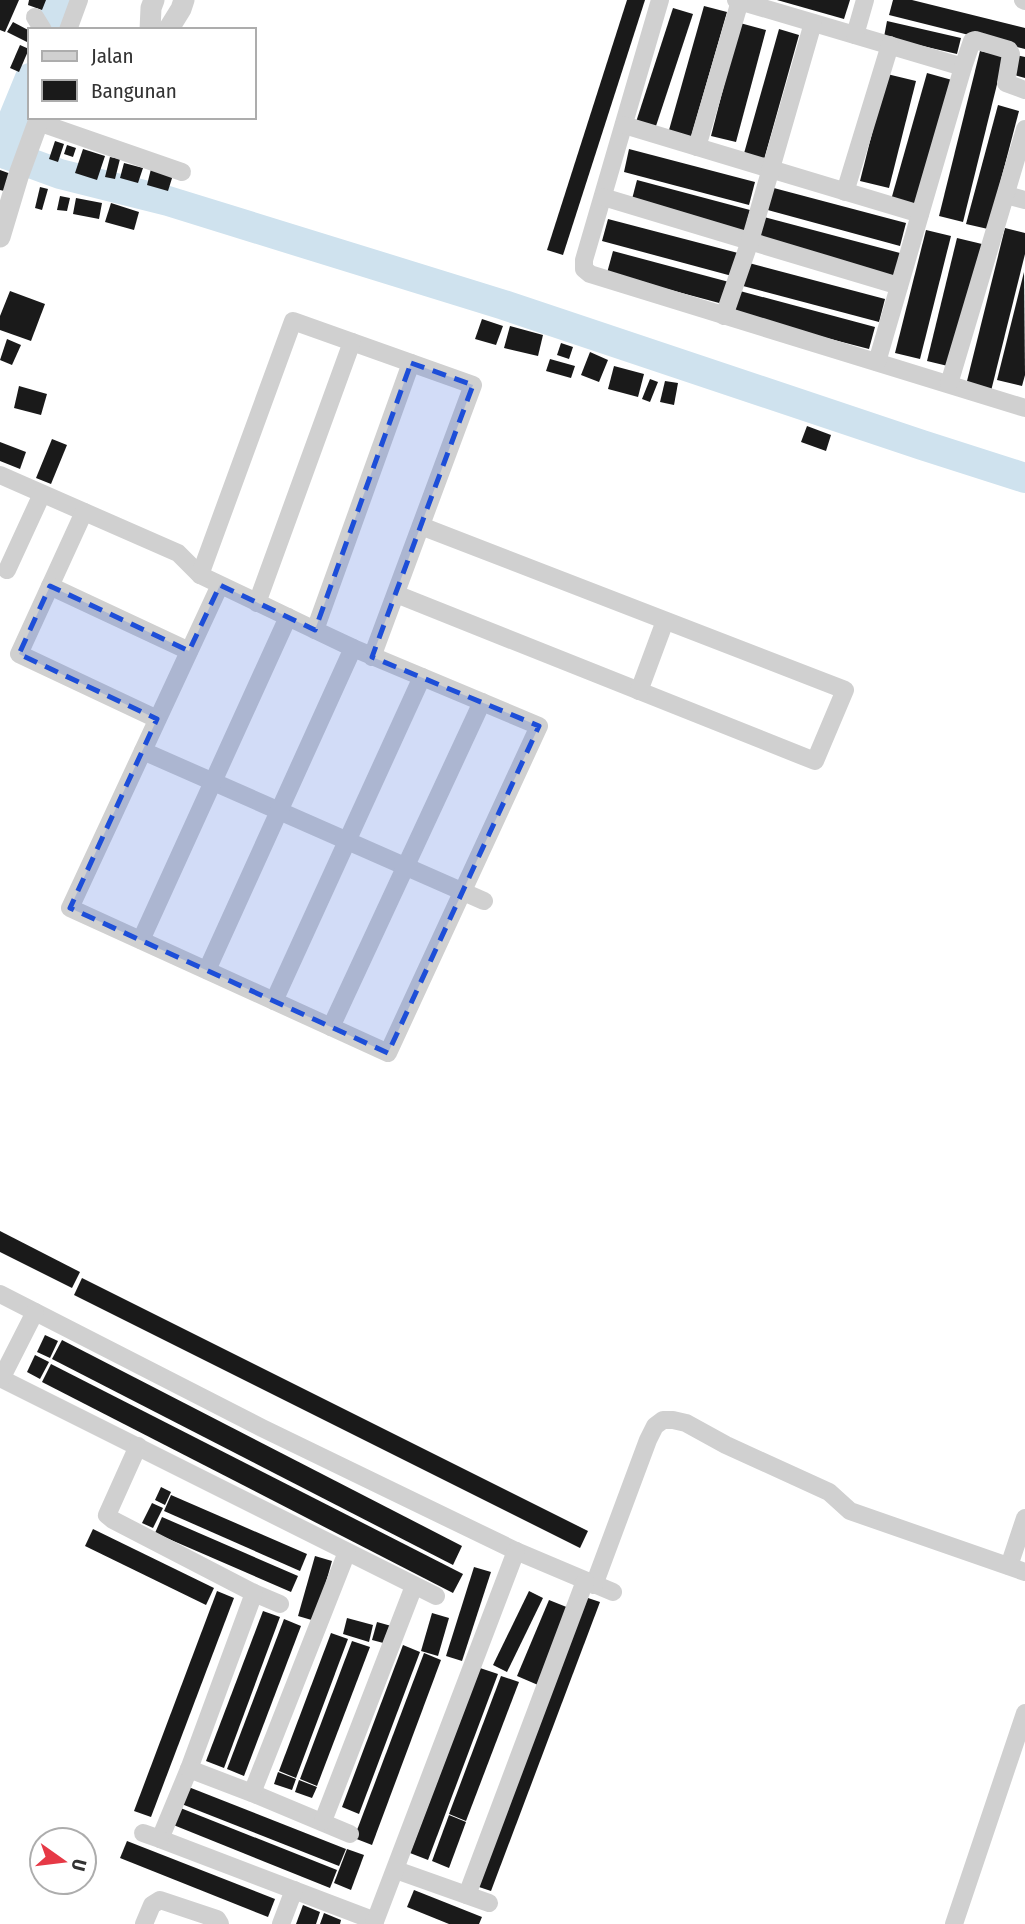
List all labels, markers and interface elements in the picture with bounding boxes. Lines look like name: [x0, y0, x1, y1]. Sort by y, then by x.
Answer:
legend: [28, 28, 256, 119]
text: Jalan: [91, 43, 134, 69]
text: Bangunan: [91, 78, 177, 104]
north arrow: [28, 1826, 98, 1896]
text: U: [67, 1857, 92, 1873]

